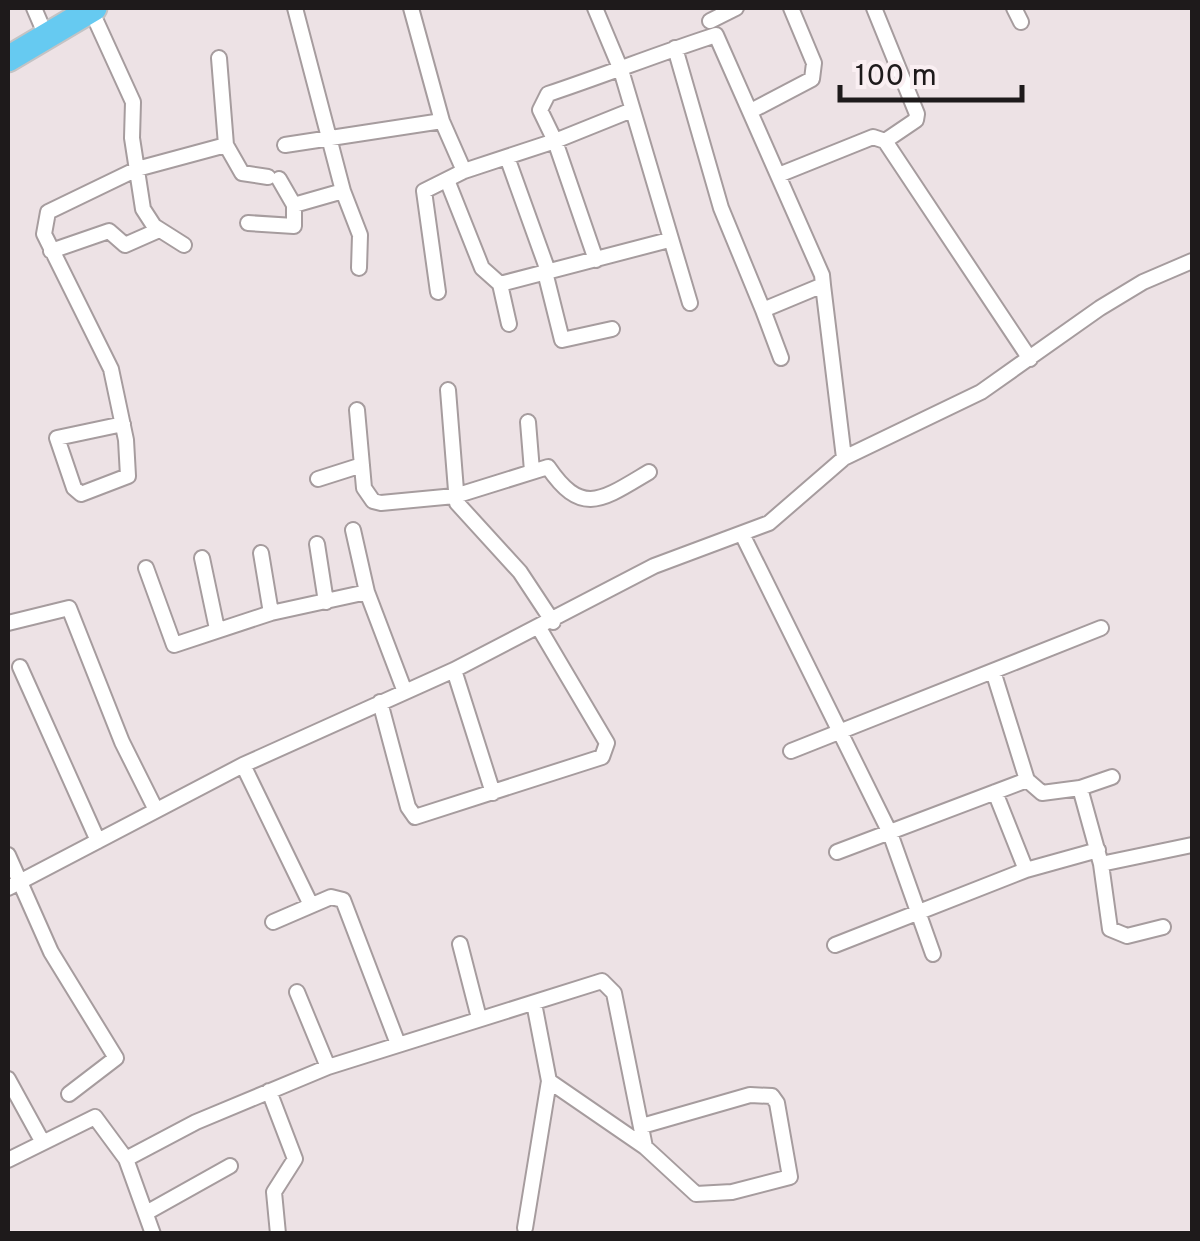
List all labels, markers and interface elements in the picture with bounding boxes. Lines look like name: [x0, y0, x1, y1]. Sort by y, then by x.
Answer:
scale bar: [840, 40, 1022, 102]
text: 100 m: [855, 59, 937, 96]

